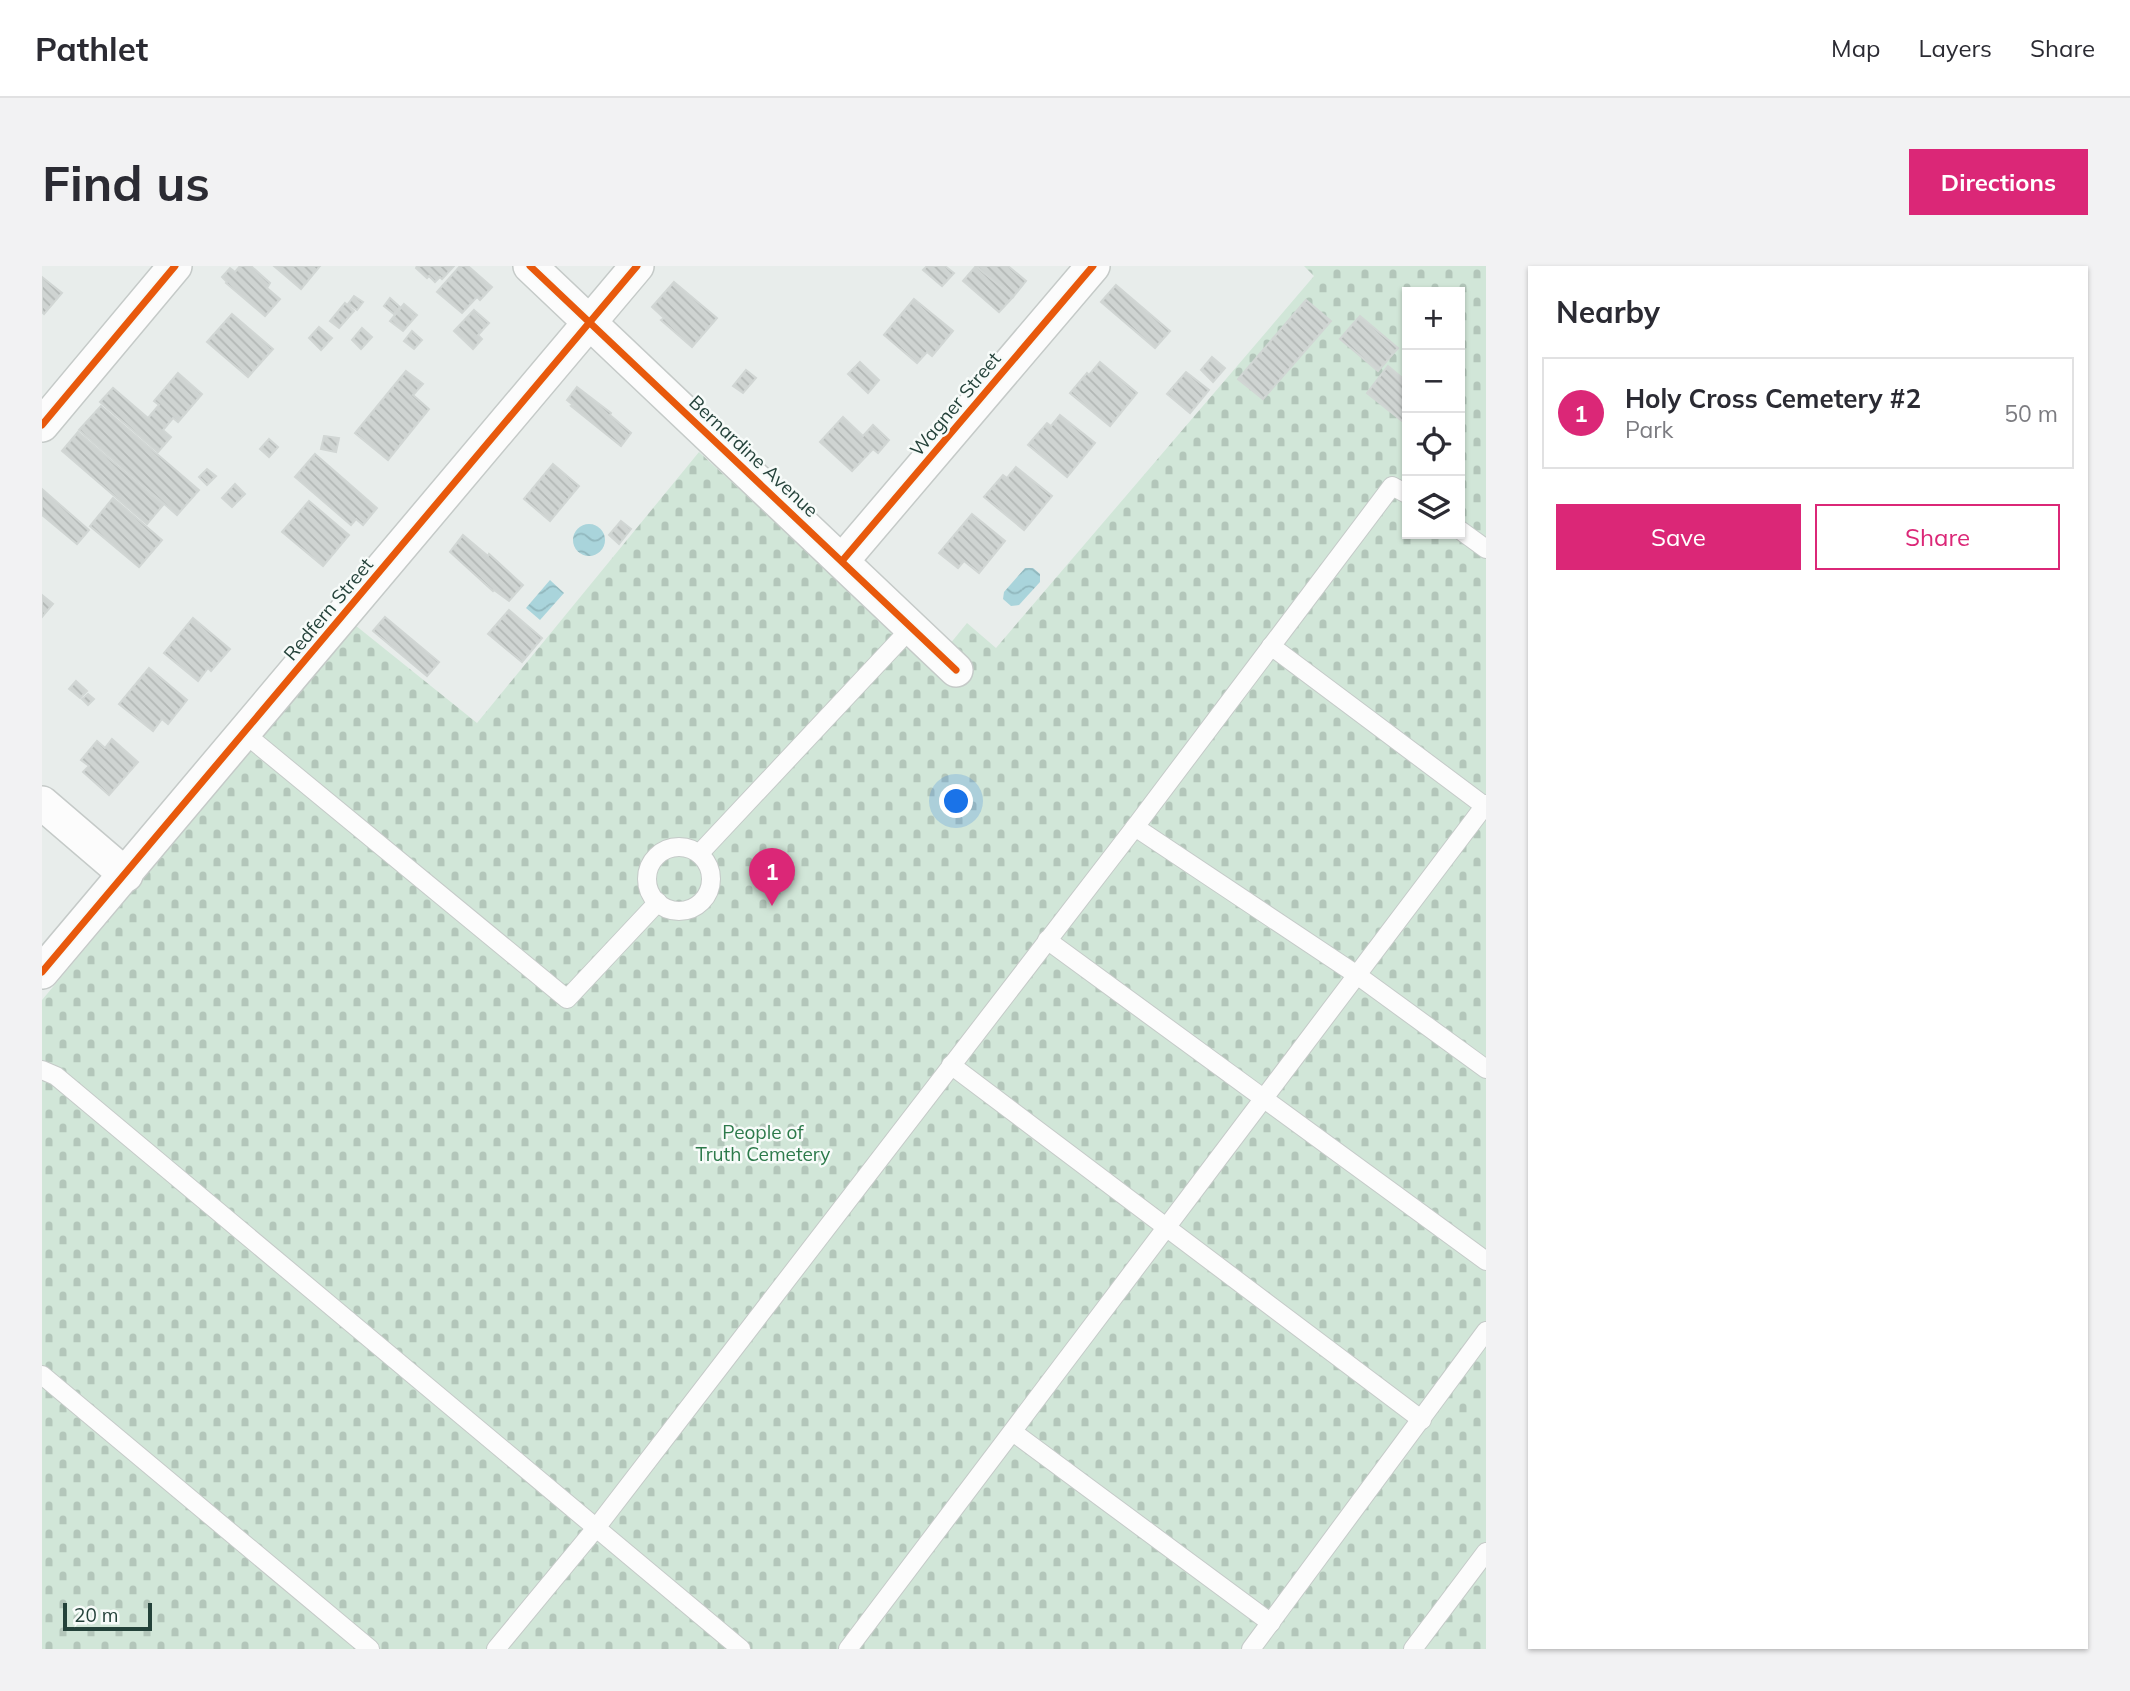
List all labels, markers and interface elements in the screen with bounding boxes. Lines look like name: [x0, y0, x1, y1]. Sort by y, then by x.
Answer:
text: Pathlet: [35, 28, 148, 69]
text: Map: [1831, 33, 1880, 63]
text: Layers: [1918, 33, 1992, 63]
text: Share: [2030, 33, 2095, 63]
button: Directions: [1909, 149, 2088, 215]
text: Find us: [42, 152, 210, 213]
map controls: [1402, 287, 1465, 539]
button: +: [1402, 287, 1465, 350]
text: Nearby: [1556, 293, 1660, 331]
street label: Wagner Street: [904, 347, 1006, 461]
button: −: [1402, 350, 1465, 413]
text: Holy Cross Cemetery #2: [1625, 382, 1921, 415]
street label: Bernardine Avenue: [684, 390, 824, 522]
text: 1: [1574, 399, 1588, 428]
text: 50 m: [2004, 399, 2058, 428]
button: locate: [1402, 413, 1465, 476]
text: Park: [1625, 415, 1673, 444]
button: layers: [1402, 476, 1465, 539]
button: Save: [1556, 504, 1801, 570]
button: Share: [1815, 504, 2060, 570]
street label: Redfern Street: [278, 552, 378, 665]
your location: [939, 784, 973, 818]
pin: 1: [749, 848, 795, 906]
park label: People of Truth Cemetery: [696, 1120, 830, 1166]
scale bar: [63, 1600, 152, 1632]
text: 20 m: [74, 1603, 118, 1627]

